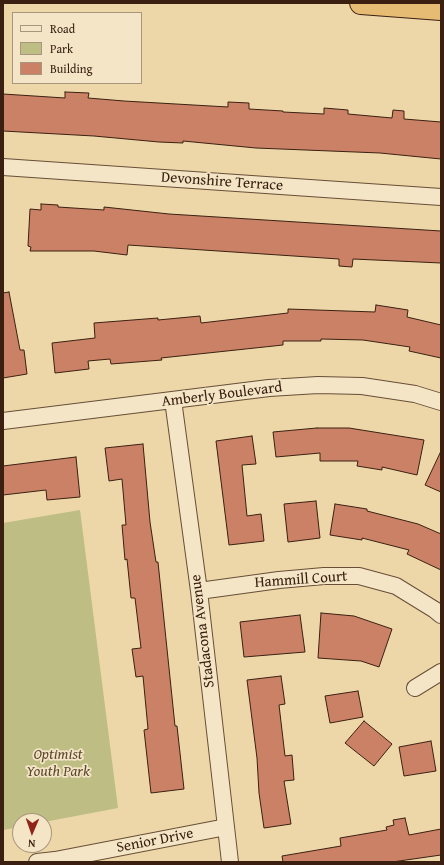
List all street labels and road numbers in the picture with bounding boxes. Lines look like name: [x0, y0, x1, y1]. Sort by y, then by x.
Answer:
street label: Devonshire Terrace: [160, 169, 284, 195]
street label: Amberly Boulevard: [161, 379, 283, 411]
street label: Hammill Court: [254, 568, 348, 592]
street label: Stadacona Avenue: [187, 573, 219, 689]
street label: Senior Drive: [115, 825, 195, 857]

